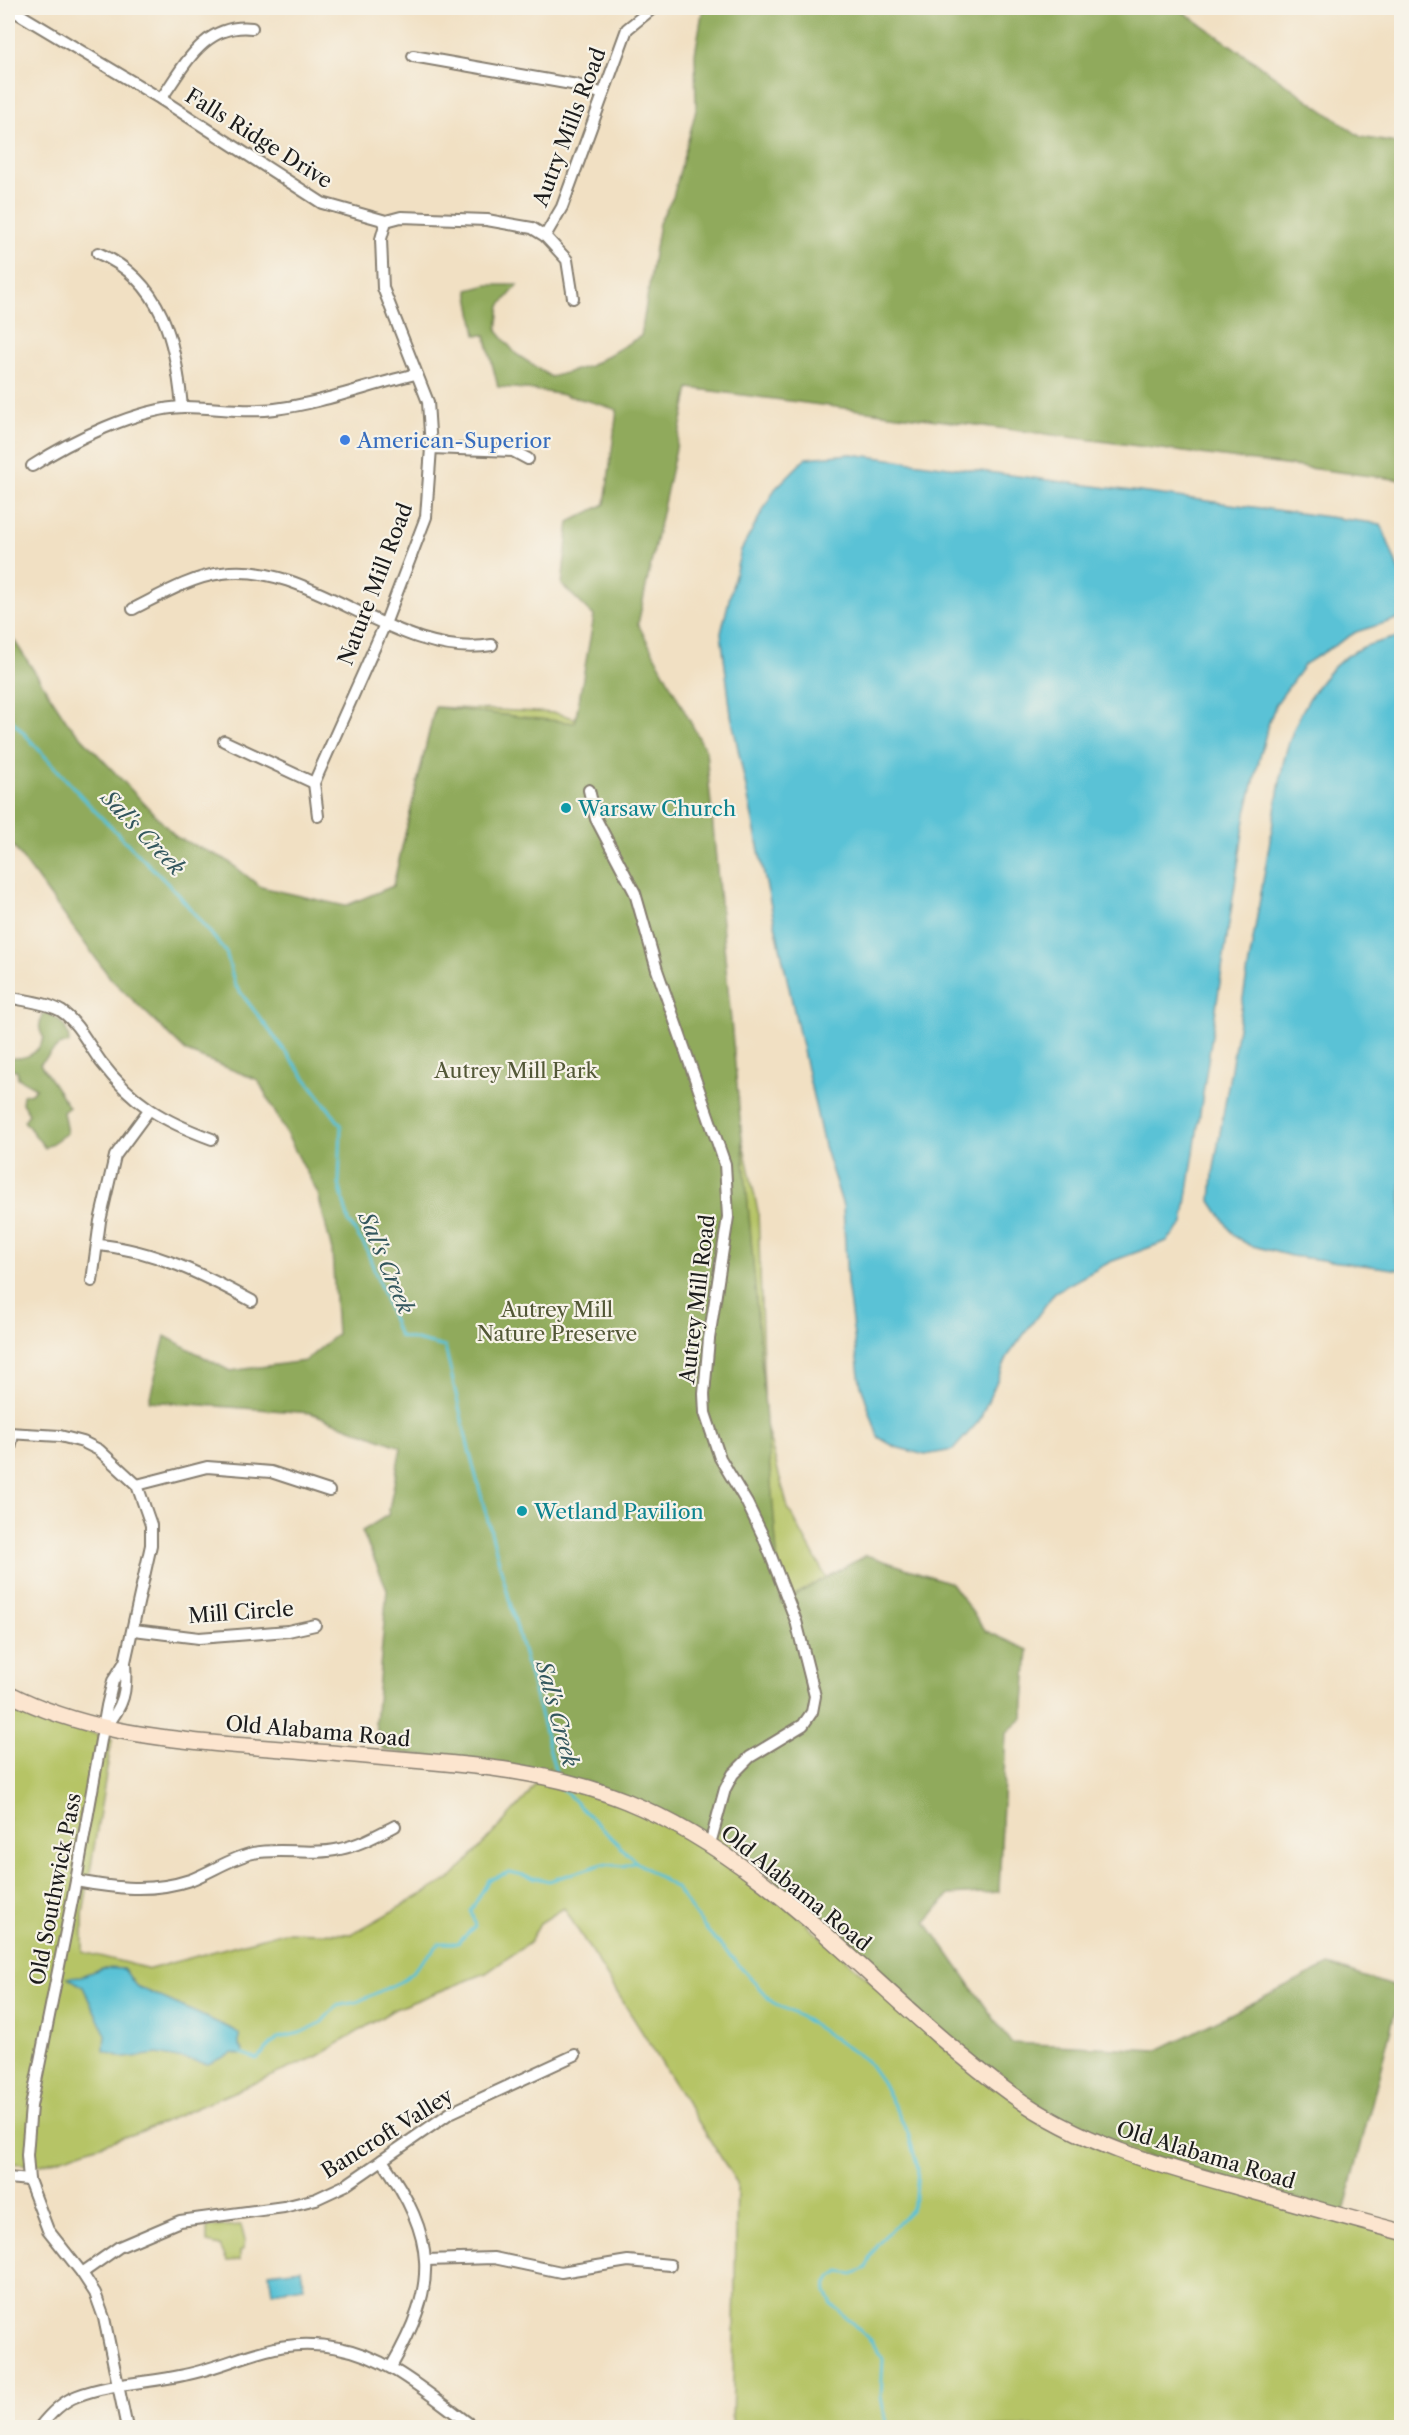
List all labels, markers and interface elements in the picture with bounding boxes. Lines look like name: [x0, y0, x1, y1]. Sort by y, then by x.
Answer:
street label: Autry Mills Road: [527, 44, 611, 211]
street label: Falls Ridge Drive: [181, 83, 337, 193]
place label: American-Superior: [356, 428, 551, 453]
marker: American-Superior: [338, 433, 352, 447]
street label: Nature Mill Road: [333, 499, 418, 669]
water label: Sal's Creek: [94, 783, 191, 882]
place label: Warsaw Church: [577, 796, 736, 821]
marker: Warsaw Church: [559, 801, 573, 815]
park label: Autrey Mill Park: [433, 1058, 599, 1083]
water label: Sal's Creek: [352, 1206, 420, 1319]
street label: Autrey Mill Road: [674, 1213, 720, 1386]
park label: Autrey Mill Nature Preserve: [477, 1297, 637, 1346]
place label: Wetland Pavilion: [533, 1499, 704, 1524]
marker: Wetland Pavilion: [515, 1504, 529, 1518]
street label: Mill Circle: [187, 1596, 295, 1628]
water label: Sal's Creek: [529, 1656, 584, 1770]
street label: Old Alabama Road: [224, 1710, 412, 1752]
street label: Old Southwick Pass: [24, 1791, 86, 1987]
street label: Old Alabama Road: [716, 1820, 876, 1956]
street label: Bancroft Valley: [317, 2082, 458, 2183]
street label: Old Alabama Road: [1114, 2116, 1299, 2194]

